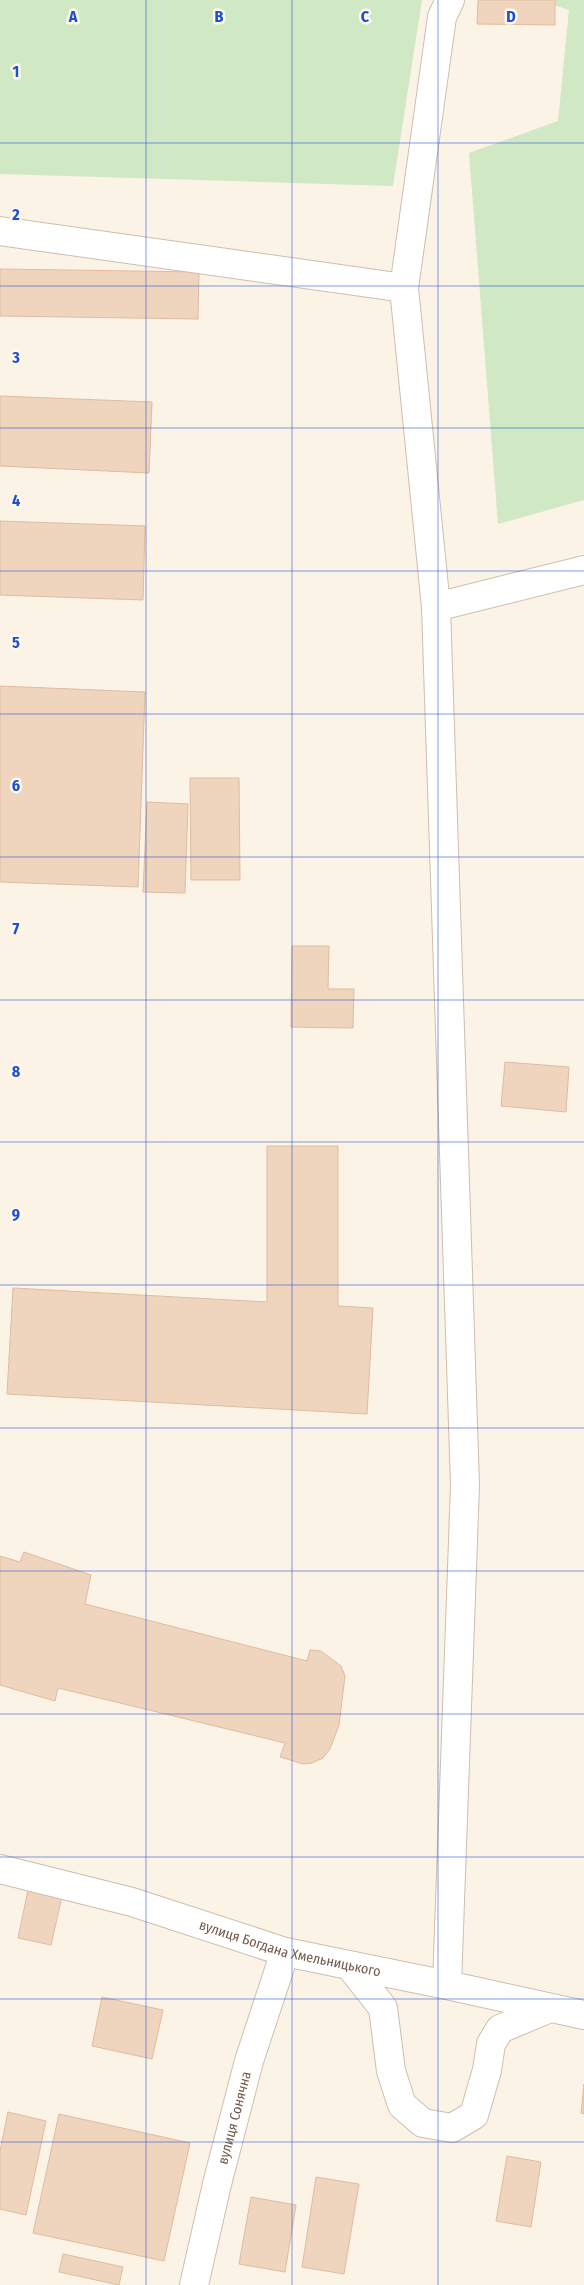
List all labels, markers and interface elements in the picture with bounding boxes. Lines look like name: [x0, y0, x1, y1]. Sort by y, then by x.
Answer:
text: A: [68, 7, 78, 26]
text: B: [215, 7, 224, 26]
text: C: [361, 7, 370, 26]
text: D: [506, 7, 516, 26]
text: 1: [13, 62, 19, 81]
text: 2: [11, 205, 20, 224]
text: 3: [11, 348, 20, 367]
text: 4: [12, 491, 20, 510]
text: 5: [12, 633, 20, 652]
text: 6: [12, 776, 20, 795]
text: 7: [13, 919, 20, 938]
text: 8: [12, 1062, 21, 1081]
text: 9: [12, 1205, 20, 1224]
street label: вулиця Богдана Хмельницького: [197, 1916, 382, 1980]
street label: вулиця Сонячна: [214, 2069, 254, 2166]

